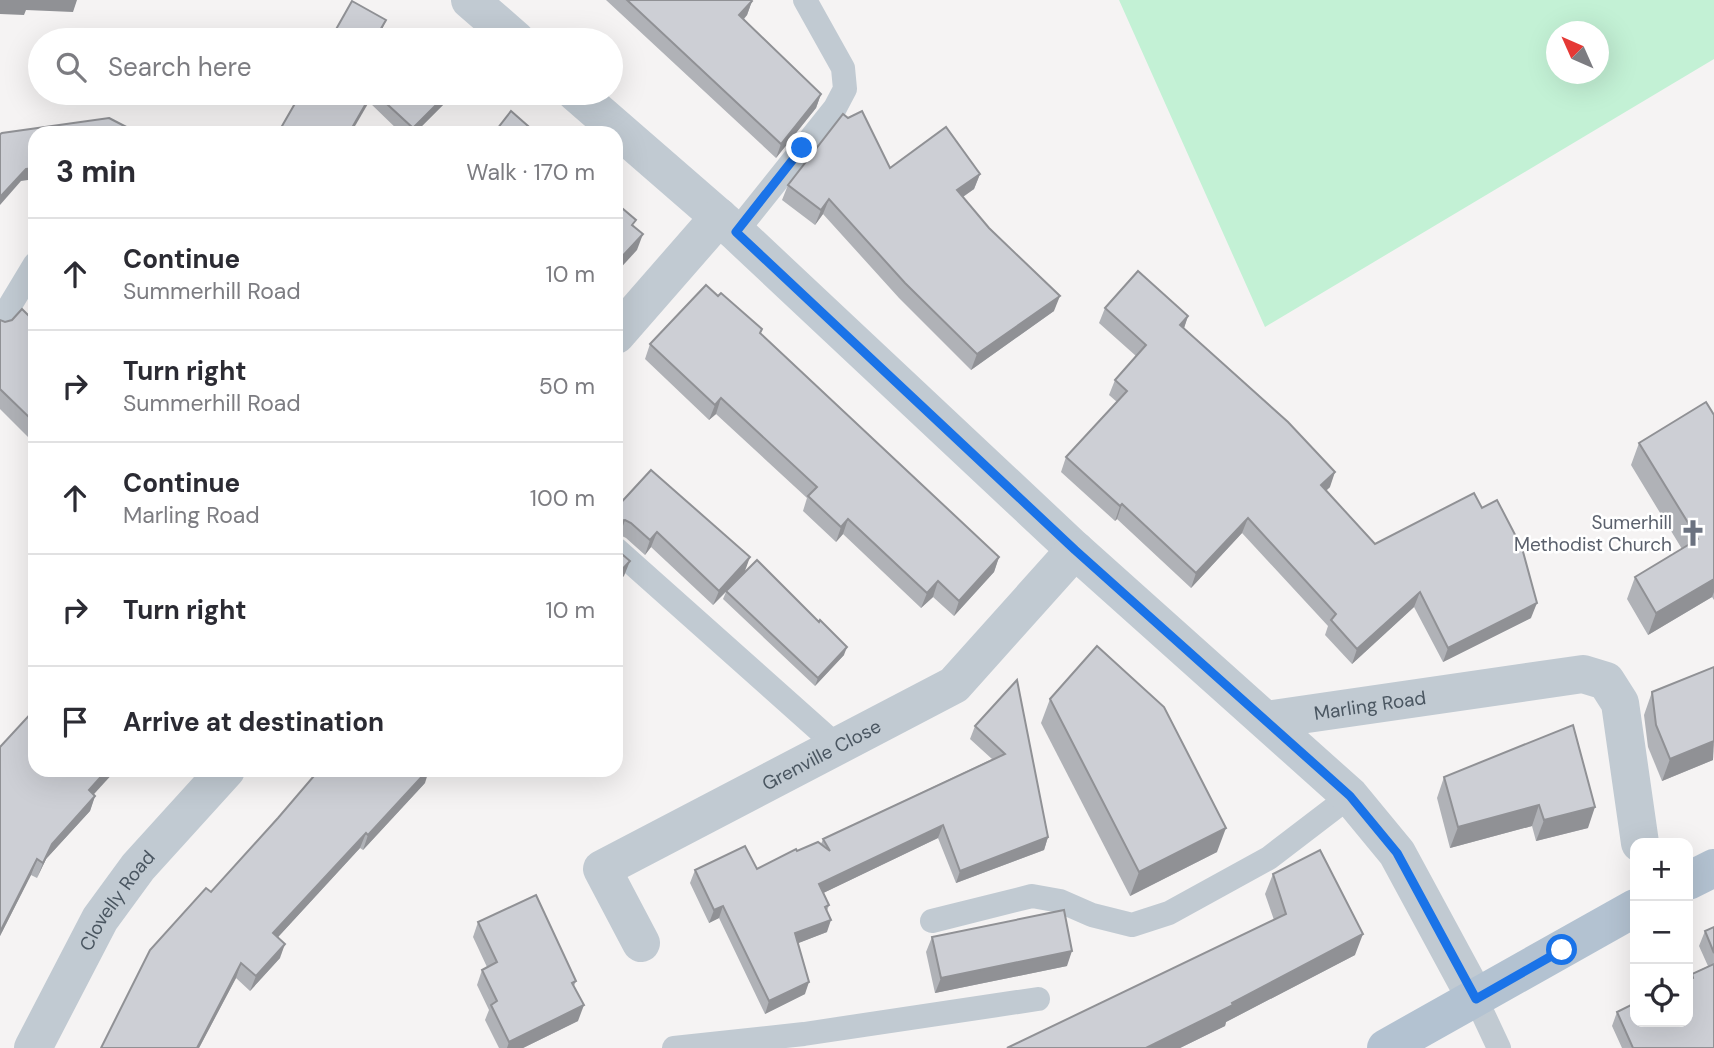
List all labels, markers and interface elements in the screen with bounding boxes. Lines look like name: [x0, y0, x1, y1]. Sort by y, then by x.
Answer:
north arrow: [1546, 21, 1609, 84]
search box: [28, 28, 623, 105]
icon: search: [52, 48, 90, 86]
text: Search here: [108, 50, 251, 84]
route end: [786, 132, 817, 163]
text: 3 min: [56, 152, 136, 191]
text: Walk · 170 m: [466, 157, 595, 187]
text: Continue: [123, 242, 240, 276]
icon: ahead: [56, 255, 94, 293]
text: 10 m: [545, 259, 595, 289]
text: Summerhill Road: [123, 276, 301, 306]
text: Turn right: [123, 354, 247, 388]
icon: right: [56, 367, 94, 405]
text: 50 m: [539, 371, 595, 401]
text: Summerhill Road: [123, 388, 301, 418]
text: Continue: [123, 466, 240, 500]
icon: ahead: [56, 479, 94, 517]
text: 100 m: [530, 483, 595, 513]
text: Marling Road: [123, 500, 260, 530]
place label: Sumerhill Methodist Church: [1514, 510, 1672, 557]
church icon: Sumerhill Methodist Church: [1678, 518, 1708, 548]
icon: right: [56, 591, 94, 629]
text: Turn right: [123, 593, 247, 627]
text: 10 m: [545, 595, 595, 625]
street label: Marling Road: [1312, 685, 1428, 726]
icon: arrive: [56, 703, 94, 741]
text: Arrive at destination: [123, 705, 384, 739]
street label: Grenville Close: [758, 713, 885, 796]
map controls: [1630, 838, 1693, 1027]
button: +: [1630, 838, 1693, 901]
street label: Clovelly Road: [74, 845, 160, 955]
button: −: [1630, 901, 1693, 964]
route start: [1546, 934, 1577, 965]
button: locate: [1630, 964, 1693, 1027]

